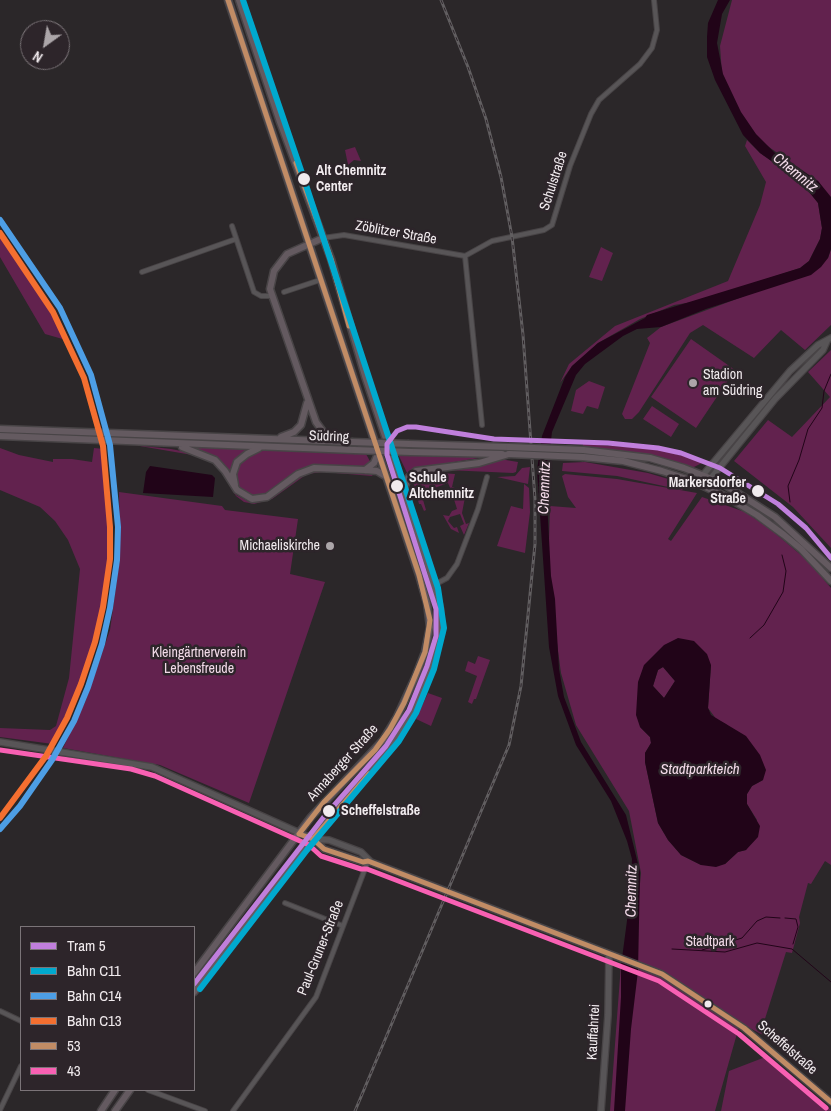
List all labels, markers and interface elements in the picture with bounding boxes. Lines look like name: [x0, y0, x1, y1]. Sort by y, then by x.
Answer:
north arrow: [20, 20, 70, 70]
text: N: [29, 47, 46, 67]
street label: Schulstraße: [537, 149, 571, 213]
water label: Chemnitz: [769, 149, 821, 197]
place label: Alt Chemnitz Center: [316, 163, 386, 196]
marker: Alt Chemnitz Center: [296, 171, 312, 187]
street label: Zöblitzer Straße: [354, 218, 438, 248]
place label: Stadion am Südring: [703, 367, 762, 400]
marker: Stadion am Südring: [687, 377, 699, 389]
street label: Südring: [309, 428, 349, 446]
water label: Chemnitz: [535, 461, 555, 515]
place label: Schule Altchemnitz: [409, 470, 474, 502]
place label: Markersdorfer Straße: [669, 475, 746, 508]
marker: Schule Altchemnitz: [389, 478, 405, 494]
marker: Markersdorfer Straße: [750, 483, 766, 499]
place label: Michaeliskirche: [240, 538, 320, 554]
marker: Michaeliskirche: [324, 540, 336, 552]
park label: Kleingärtnerverein Lebensfreude: [152, 645, 246, 678]
street label: Annaberger Straße: [304, 721, 382, 805]
water label: Stadtparkteich: [660, 761, 740, 779]
marker: Scheffelstraße: [321, 803, 337, 819]
place label: Scheffelstraße: [341, 803, 420, 819]
water label: Chemnitz: [623, 865, 641, 917]
street label: Paul-Gruner-Straße: [294, 898, 348, 998]
legend: [20, 926, 195, 1091]
park label: Stadtpark: [685, 934, 735, 950]
text: Tram 5: [67, 935, 106, 956]
text: Bahn C11: [67, 960, 121, 981]
text: Bahn C14: [67, 985, 122, 1006]
unlabelled marker: [703, 999, 713, 1009]
street label: Kauffahrtei: [584, 1004, 604, 1060]
text: Bahn C13: [67, 1010, 122, 1031]
street label: Scheffelstraße: [754, 1017, 820, 1079]
text: 53: [67, 1035, 81, 1056]
text: 43: [67, 1060, 81, 1081]

